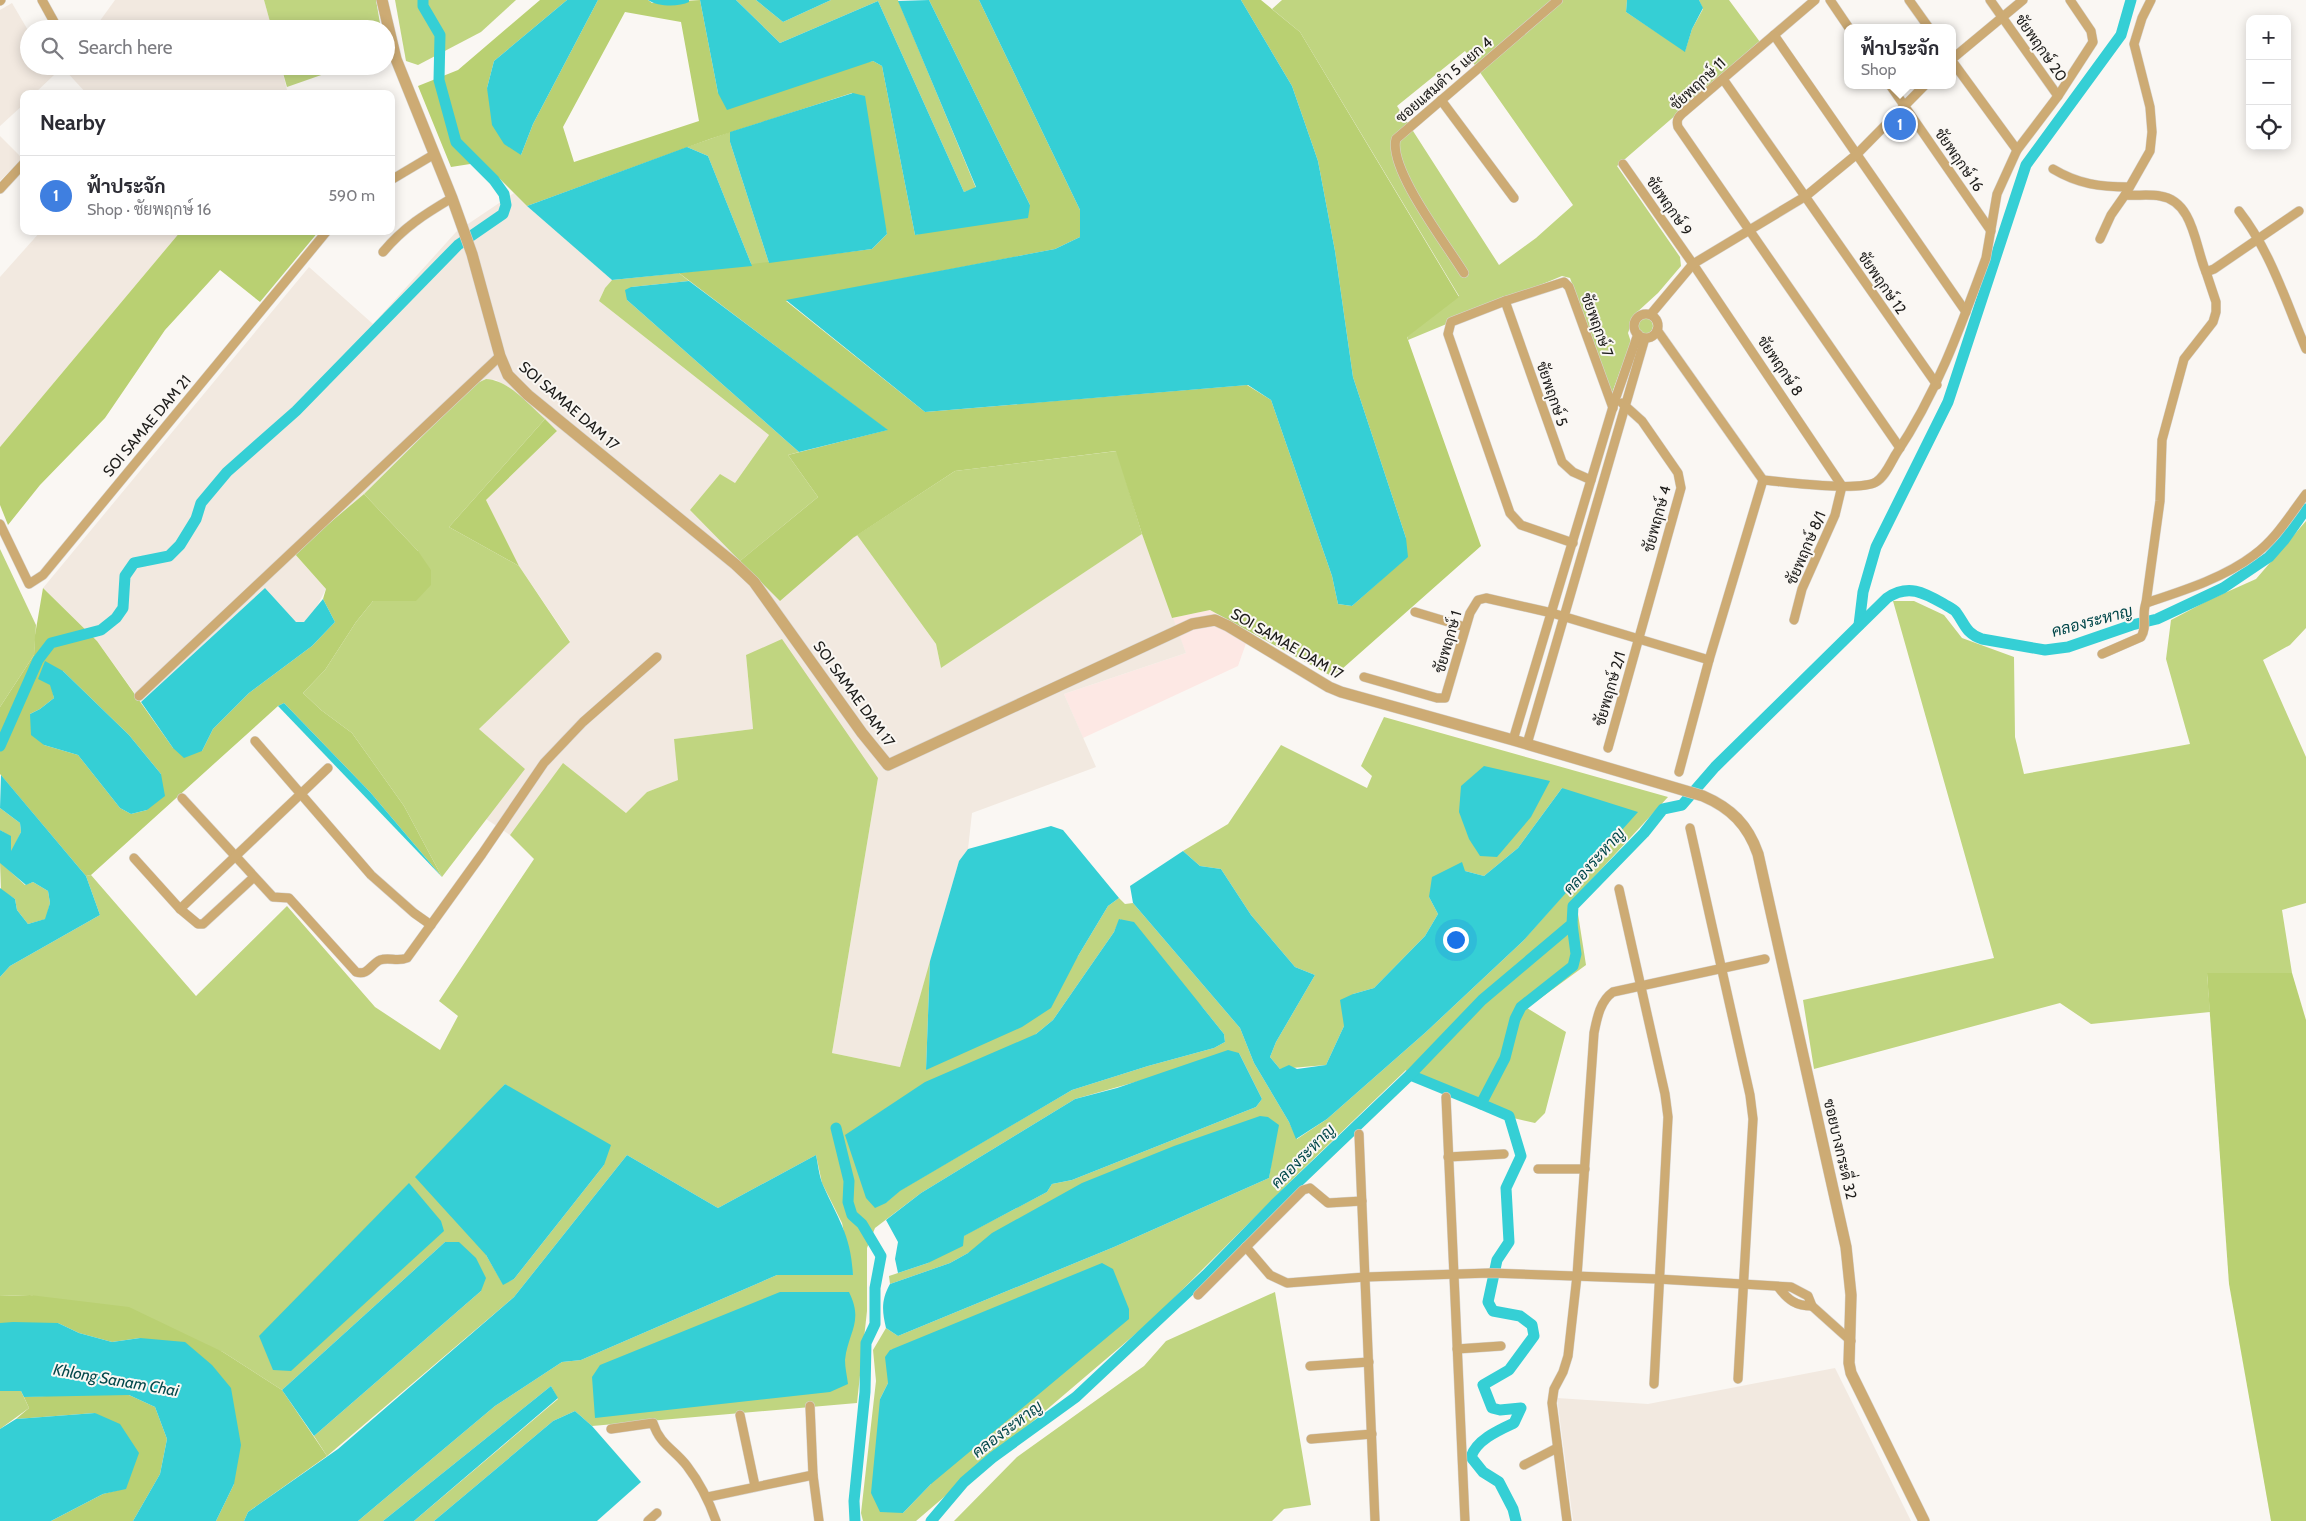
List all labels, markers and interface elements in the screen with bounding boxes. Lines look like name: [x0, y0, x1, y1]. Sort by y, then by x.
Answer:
street label: ชัยพฤกษ์ 20: [2011, 10, 2071, 85]
map controls: [2246, 15, 2291, 150]
button: +: [2246, 15, 2291, 60]
search box: [20, 20, 395, 75]
popup: [1844, 24, 1956, 89]
street label: ซอยแสมดำ 5 แยก 4: [1392, 33, 1496, 127]
icon: search: [38, 34, 66, 62]
text: Search here: [78, 36, 172, 59]
text: ฟ้าประจัก: [1861, 37, 1939, 60]
street label: ชัยพฤกษ์ 11: [1666, 53, 1729, 114]
text: Shop: [1861, 60, 1896, 79]
button: −: [2246, 60, 2291, 105]
pin: 1: [1884, 105, 1916, 143]
button: locate: [2246, 105, 2291, 150]
text: Nearby: [40, 110, 106, 135]
street label: ชัยพฤกษ์ 16: [1931, 124, 1988, 195]
street label: ชัยพฤกษ์ 9: [1642, 172, 1697, 239]
text: ฟ้าประจัก: [87, 175, 166, 198]
text: 1: [53, 186, 59, 205]
text: 590 m: [328, 186, 375, 205]
text: Shop · ชัยพฤกษ์ 16: [87, 200, 211, 219]
street label: ชัยพฤกษ์ 12: [1854, 248, 1911, 318]
street label: ชัยพฤกษ์ 7: [1577, 290, 1618, 360]
street label: ชัยพฤกษ์ 8: [1753, 332, 1807, 399]
street label: SOI SAMAE DAM 17: [515, 358, 623, 455]
street label: ชัยพฤกษ์ 5: [1533, 359, 1572, 429]
street label: SOI SAMAE DAM 21: [99, 372, 195, 480]
street label: ชัยพฤกษ์ 4: [1639, 483, 1675, 554]
street label: ชัยพฤกษ์ 8/1: [1782, 508, 1830, 588]
water label: คลองระหาญ: [2049, 601, 2135, 641]
street label: SOI SAMAE DAM 17: [1228, 605, 1347, 684]
street label: ชัยพฤกษ์ 1: [1430, 608, 1466, 675]
street label: SOI SAMAE DAM 17: [810, 638, 899, 751]
street label: ชัยพฤกษ์ 2/1: [1590, 649, 1629, 728]
water label: คลองระหาญ: [1559, 823, 1629, 898]
your location: [1443, 927, 1469, 953]
street label: ซอยบางกระดี่ 32: [1820, 1096, 1866, 1201]
water label: คลองระหาญ: [1267, 1119, 1340, 1192]
water label: Khlong Sanam Chai: [52, 1360, 181, 1400]
water label: คลองระหาญ: [968, 1396, 1046, 1462]

